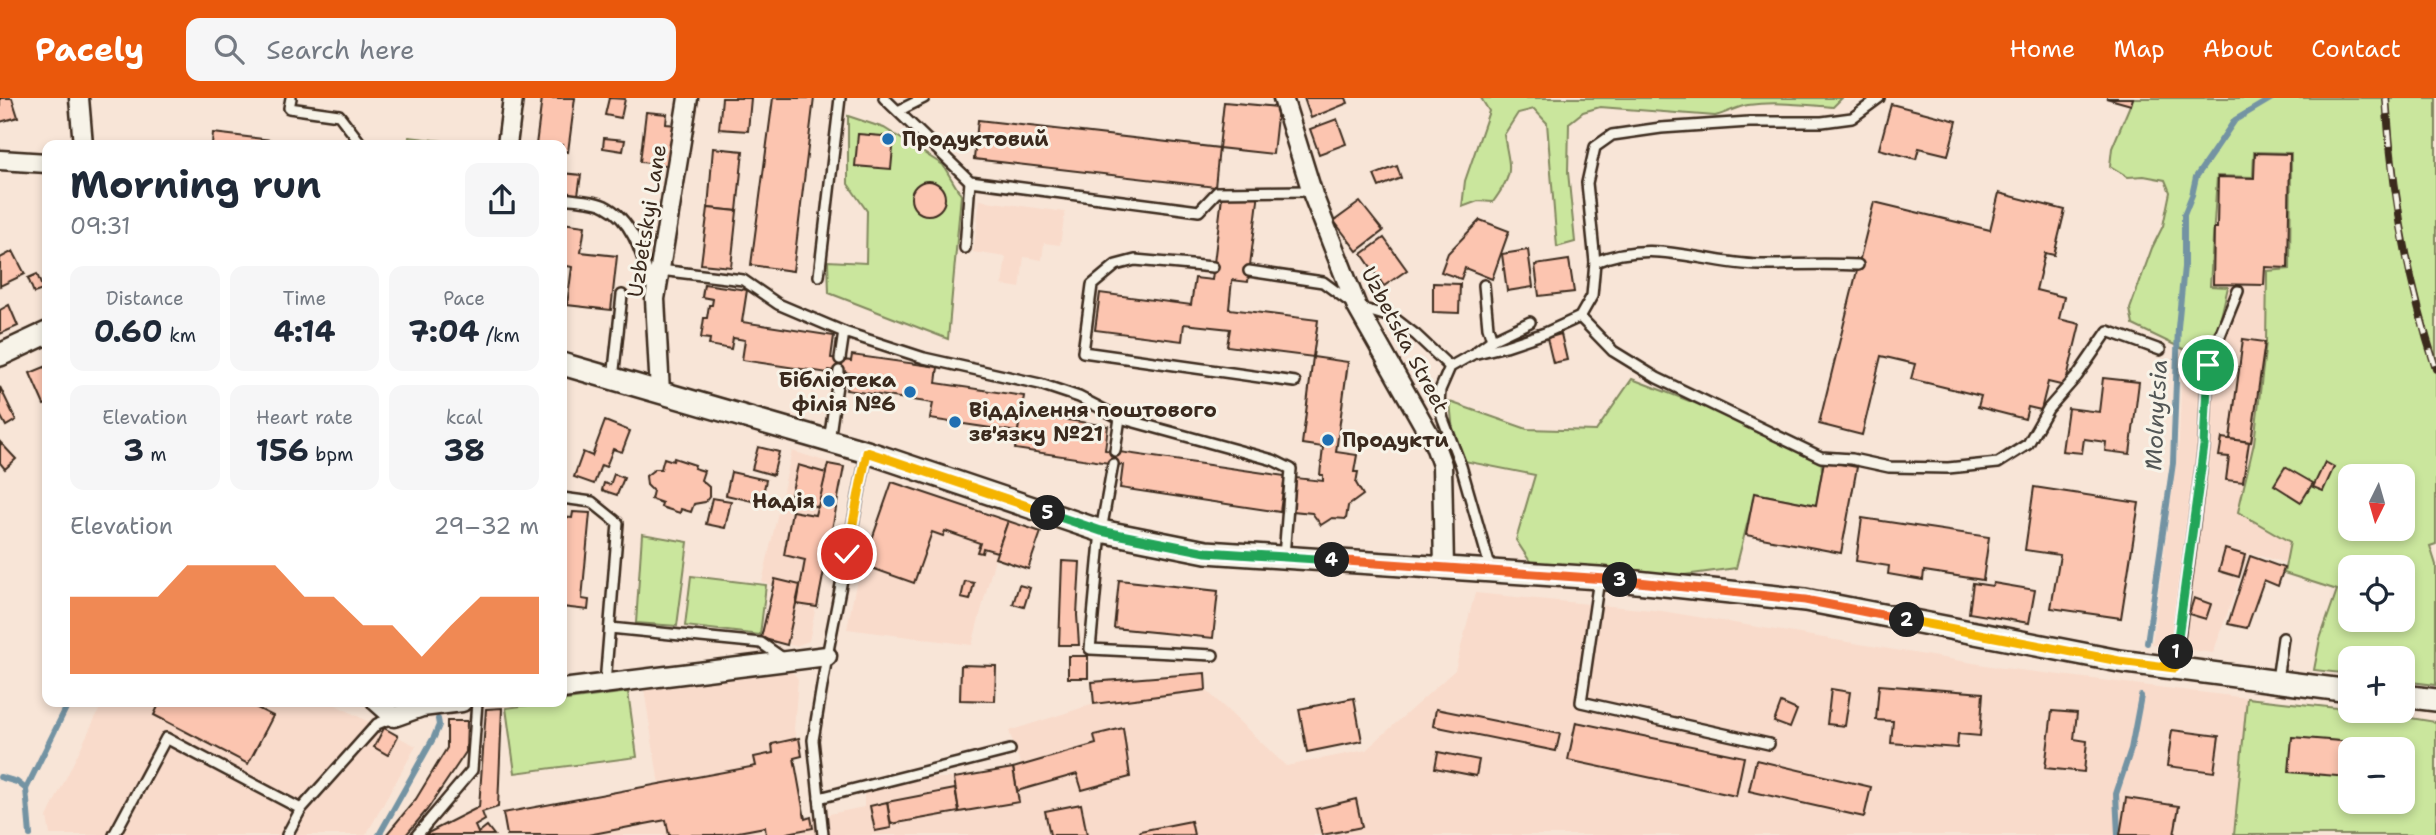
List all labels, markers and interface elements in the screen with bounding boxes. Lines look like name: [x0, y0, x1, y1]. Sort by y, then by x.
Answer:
search box: [186, 18, 676, 81]
text: Pacely: [35, 27, 144, 72]
icon: search: [210, 30, 248, 68]
text: Search here: [266, 32, 415, 67]
text: Home: [2009, 33, 2075, 65]
text: Map: [2113, 33, 2165, 65]
text: About: [2203, 33, 2273, 65]
text: Contact: [2311, 33, 2401, 65]
place label: Продуктовий: [902, 125, 1049, 153]
marker: Продуктовий: [880, 131, 896, 147]
street label: Uzbetskyi Lane: [621, 143, 673, 299]
text: Morning run: [70, 159, 321, 210]
button: share: [465, 163, 539, 237]
text: 09:31: [70, 211, 131, 241]
street label: Uzbetska Street: [1355, 262, 1455, 418]
text: Distance: [106, 286, 184, 311]
text: Time: [283, 286, 326, 311]
text: Pace: [443, 286, 485, 311]
text: 0.60: [94, 311, 163, 352]
text: 4:14: [274, 311, 335, 352]
text: 7:04: [408, 311, 480, 352]
text: km: [163, 323, 196, 348]
text: /km: [480, 323, 520, 348]
pin: [2178, 335, 2238, 395]
icon: arrive: [2189, 346, 2227, 384]
water label: Molnytsia: [2138, 359, 2174, 471]
place label: Бібліотека філія №6: [779, 366, 897, 418]
marker: Бібліотека філія №6: [902, 384, 918, 400]
place label: Відділення поштового зв'язку №21: [969, 396, 1217, 448]
text: Elevation: [102, 405, 187, 430]
text: Heart rate: [256, 405, 353, 430]
text: kcal: [446, 405, 483, 430]
marker: Відділення поштового зв'язку №21: [947, 414, 963, 430]
place label: Продукти: [1342, 426, 1449, 454]
text: 3: [123, 430, 144, 471]
text: 156: [255, 430, 309, 471]
text: 38: [443, 430, 485, 471]
marker: Продукти: [1320, 432, 1336, 448]
text: m: [144, 442, 167, 467]
text: bpm: [309, 442, 354, 467]
north arrow: [2338, 464, 2415, 541]
map controls: [2338, 464, 2415, 814]
place label: Надія: [752, 487, 815, 515]
marker: Надія: [821, 493, 837, 509]
pin: 5: [1030, 496, 1066, 530]
text: 5: [1042, 500, 1053, 525]
text: Elevation: [70, 511, 173, 541]
text: 29–32 m: [434, 511, 539, 541]
pin: [817, 524, 877, 584]
icon: check: [828, 535, 866, 573]
pin: 4: [1314, 542, 1350, 578]
text: 4: [1325, 547, 1338, 572]
button: locate: [2338, 555, 2415, 632]
pin: 3: [1602, 562, 1638, 598]
text: 3: [1613, 567, 1626, 592]
pin: 2: [1890, 602, 1924, 638]
text: 2: [1900, 607, 1913, 632]
pin: 1: [2158, 634, 2194, 670]
text: 1: [2171, 639, 2180, 664]
button: +: [2338, 646, 2415, 723]
button: −: [2338, 737, 2415, 814]

